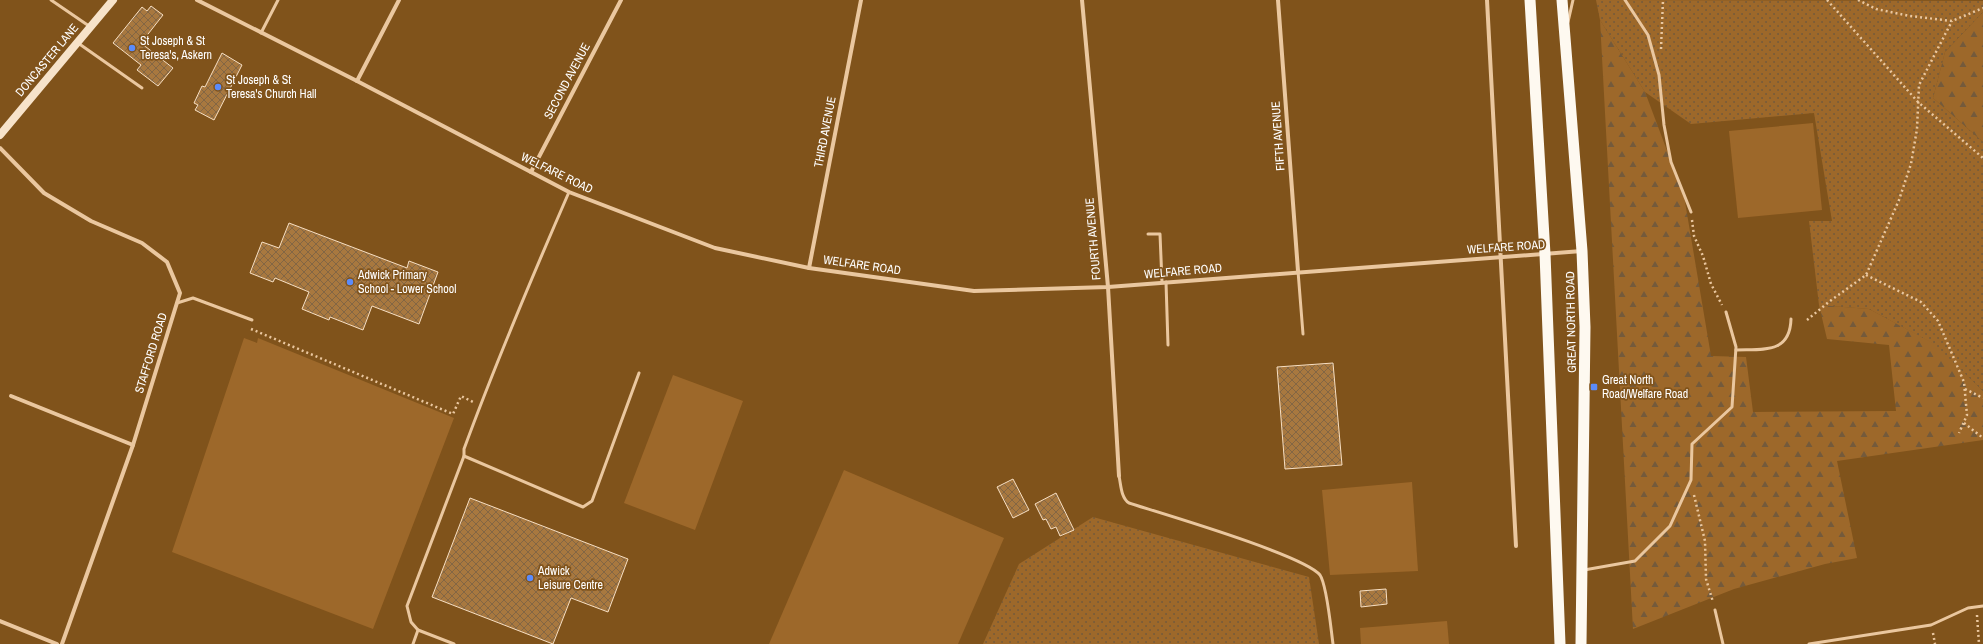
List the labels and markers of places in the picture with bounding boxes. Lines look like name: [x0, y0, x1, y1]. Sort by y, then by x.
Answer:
place label: St Joseph & St Teresa's, Askern: [140, 33, 212, 63]
marker: St Joseph & St Teresa's, Askern: [127, 43, 137, 53]
place label: St Joseph & St Teresa's Church Hall: [226, 72, 316, 102]
marker: St Joseph & St Teresa's Church Hall: [213, 82, 223, 92]
place label: Adwick Primary School - Lower School: [357, 267, 456, 297]
marker: Adwick Primary School - Lower School: [345, 277, 355, 287]
place label: Great North Road/Welfare Road: [1602, 372, 1688, 402]
marker: Great North Road/Welfare Road: [1589, 382, 1599, 392]
place label: Adwick Leisure Centre: [537, 563, 603, 593]
marker: Adwick Leisure Centre: [525, 573, 535, 583]

